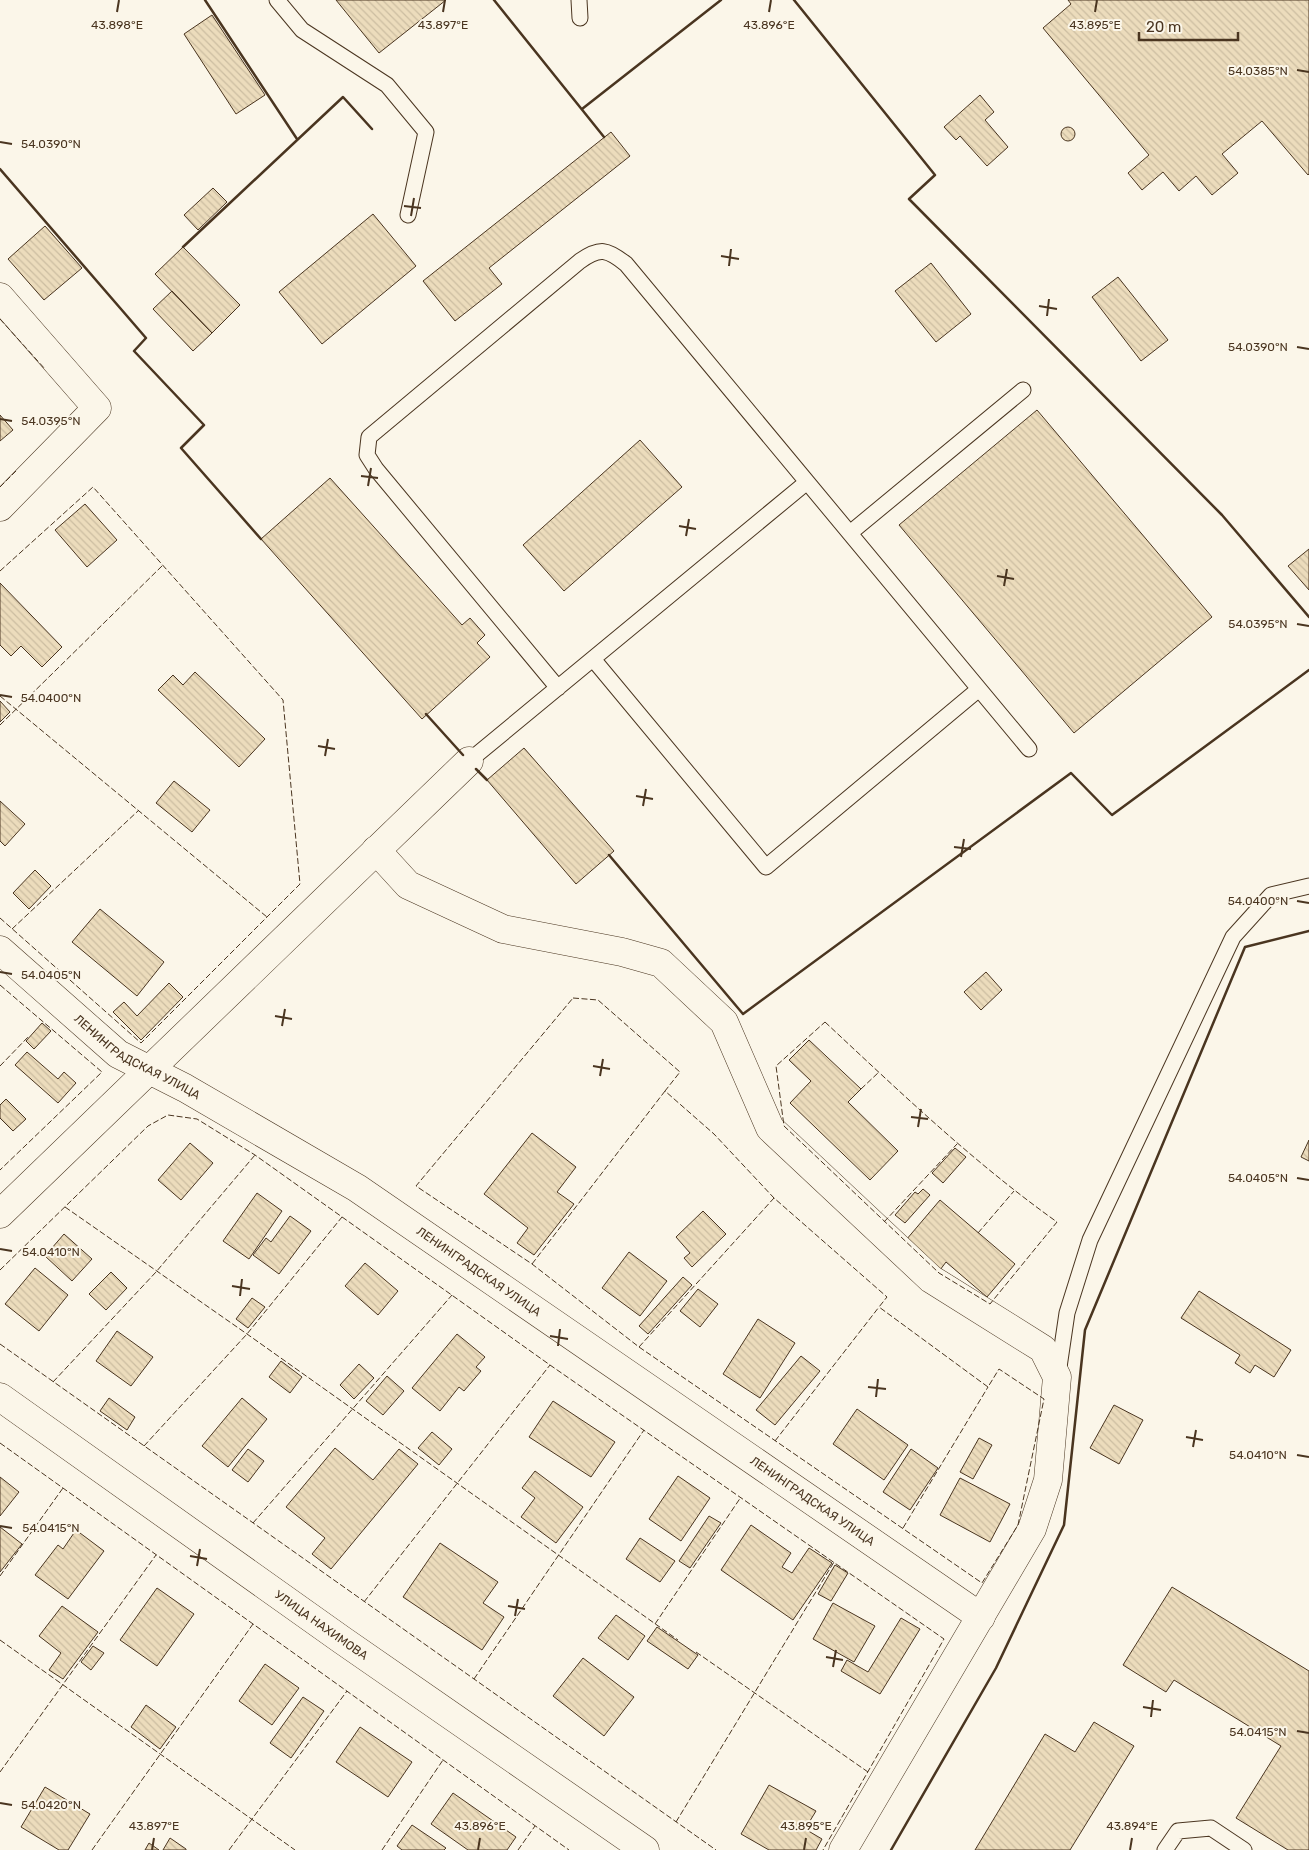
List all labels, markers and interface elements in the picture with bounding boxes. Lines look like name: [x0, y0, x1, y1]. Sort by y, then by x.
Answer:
scale bar: [1139, 10, 1238, 42]
text: 43.898°E: [91, 18, 143, 32]
text: 43.897°E: [418, 18, 468, 32]
text: 43.896°E: [743, 18, 795, 32]
text: 43.895°E: [1069, 18, 1121, 32]
text: 20 m: [1146, 18, 1181, 36]
text: 54.0385°N: [1228, 64, 1288, 78]
text: 54.0390°N: [21, 137, 81, 151]
text: 54.0390°N: [1228, 340, 1288, 354]
text: 54.0395°N: [21, 414, 81, 428]
text: 54.0395°N: [1228, 617, 1288, 631]
text: 54.0400°N: [21, 691, 81, 705]
text: 54.0400°N: [1228, 894, 1288, 908]
text: 54.0405°N: [21, 968, 81, 982]
street label: ЛЕНИНГРАДСКАЯ УЛИЦА: [71, 1012, 203, 1102]
text: 54.0405°N: [1228, 1171, 1288, 1185]
street label: ЛЕНИНГРАДСКАЯ УЛИЦА: [414, 1224, 544, 1319]
text: 54.0410°N: [22, 1245, 80, 1259]
text: 54.0410°N: [1229, 1448, 1287, 1462]
street label: ЛЕНИНГРАДСКАЯ УЛИЦА: [747, 1453, 877, 1549]
text: 54.0415°N: [22, 1521, 80, 1535]
street label: УЛИЦА НАХИМОВА: [272, 1587, 371, 1663]
text: 54.0415°N: [1229, 1725, 1287, 1739]
text: 54.0420°N: [21, 1798, 81, 1812]
text: 43.897°E: [129, 1819, 179, 1833]
text: 43.896°E: [454, 1819, 506, 1833]
text: 43.895°E: [780, 1819, 832, 1833]
text: 43.894°E: [1106, 1819, 1158, 1833]

